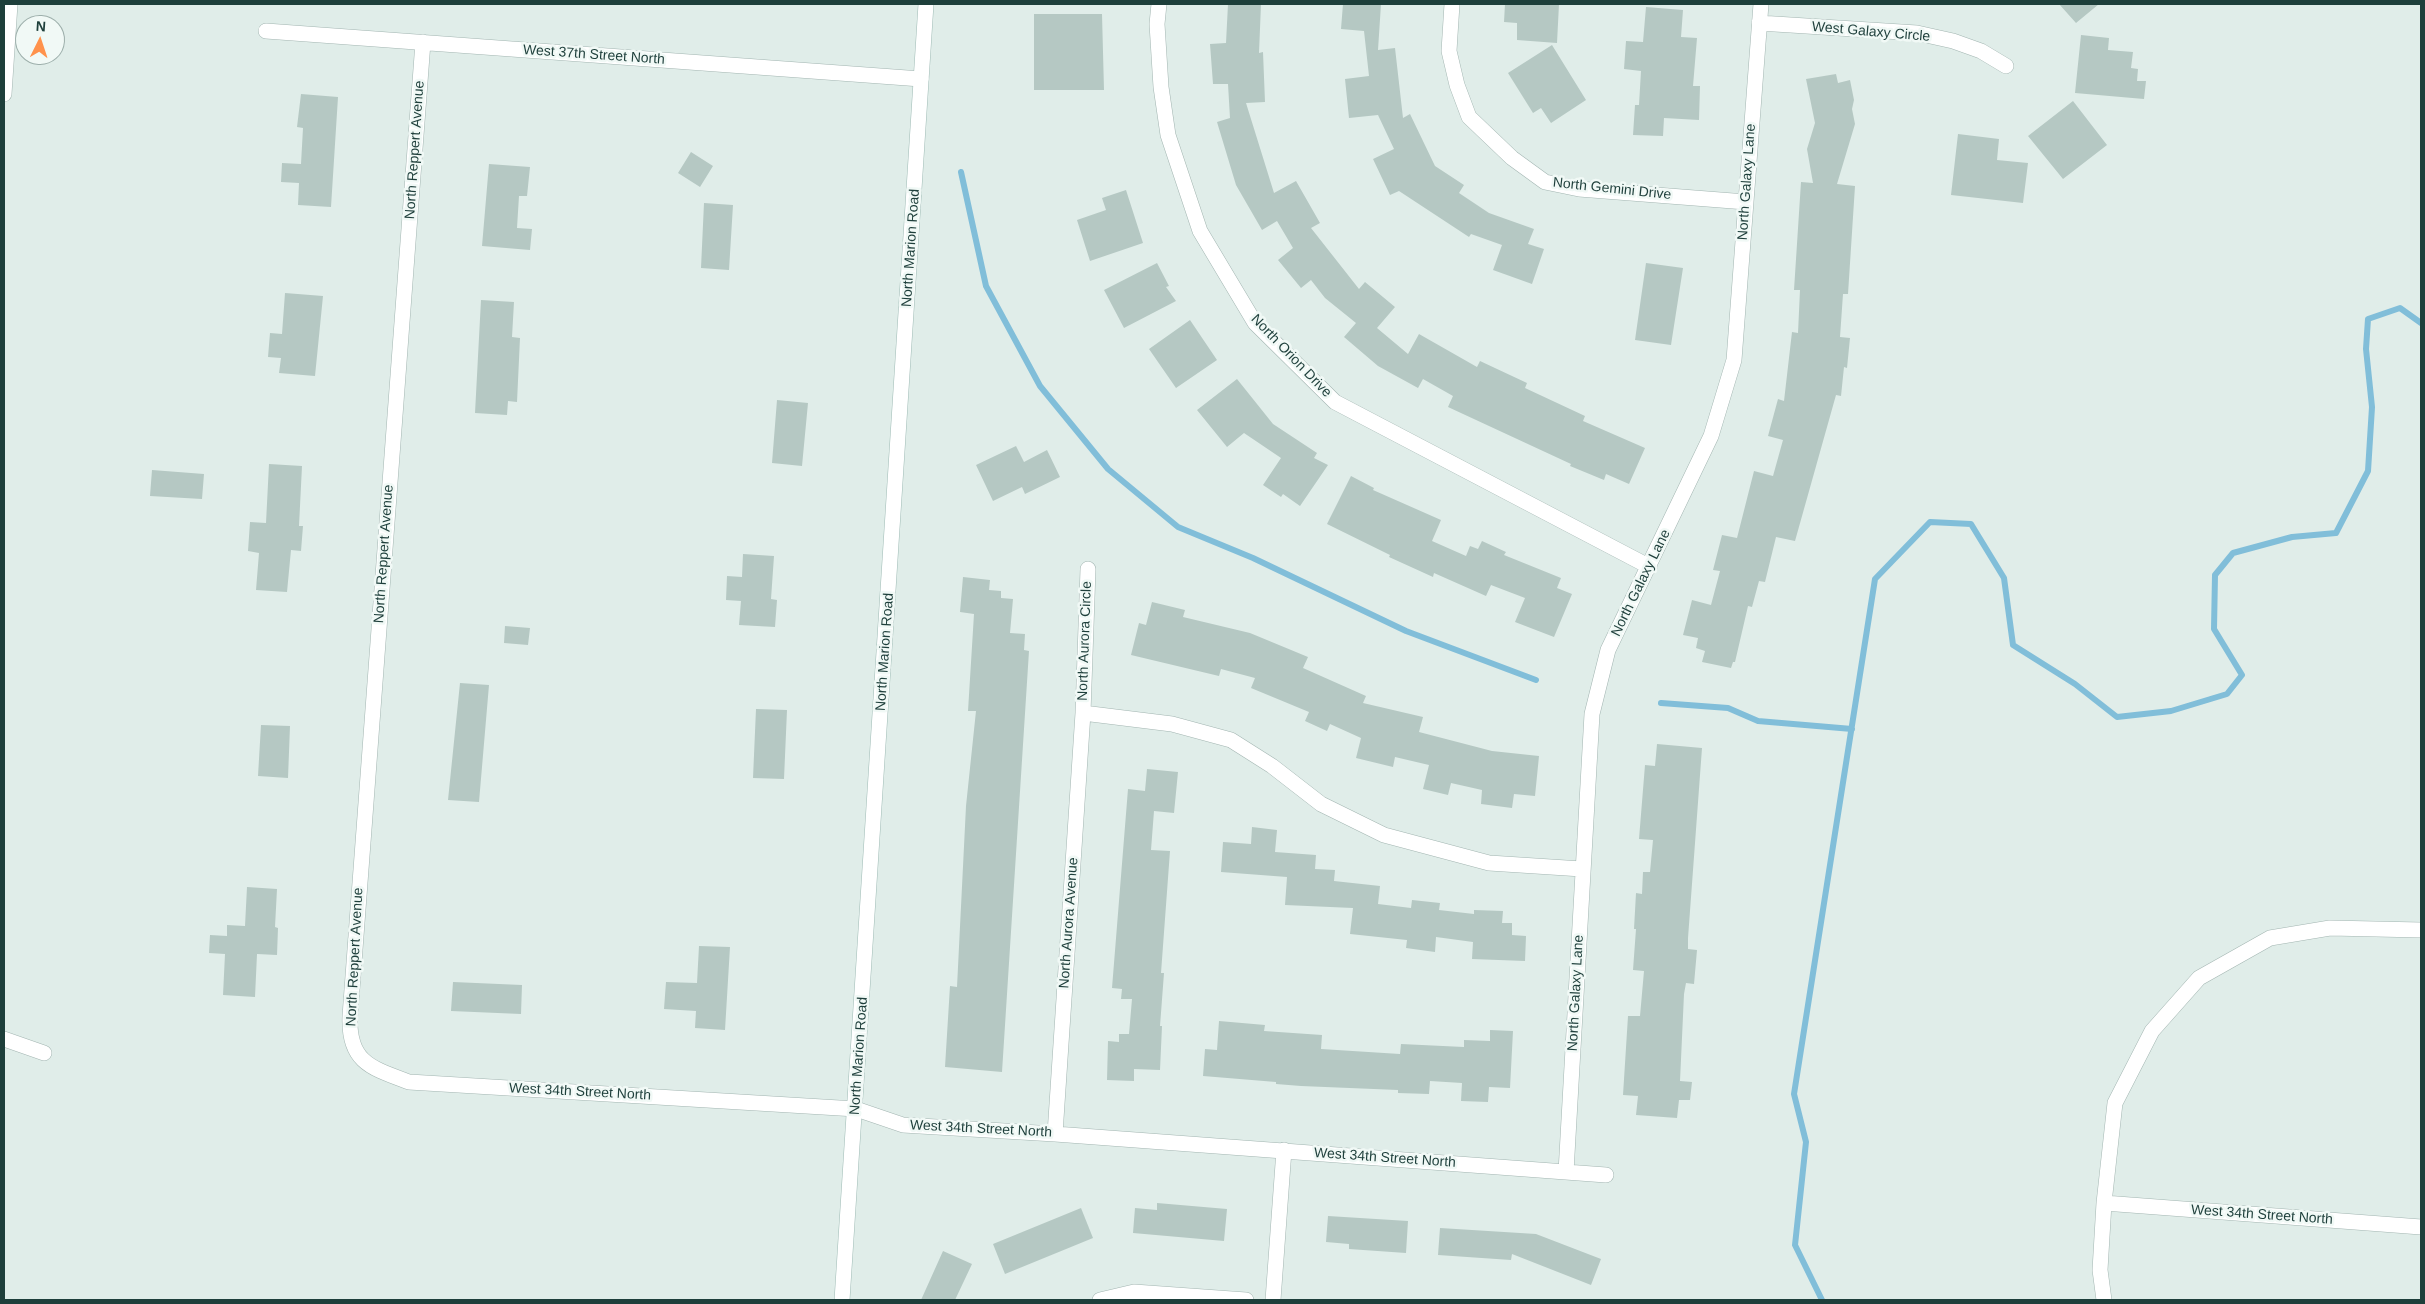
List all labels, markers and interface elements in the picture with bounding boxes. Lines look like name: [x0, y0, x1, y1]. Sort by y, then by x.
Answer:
north arrow: [15, 15, 65, 65]
text: N: [35, 18, 47, 34]
street label: West Galaxy Circle: [1811, 18, 1931, 46]
street label: West 37th Street North: [523, 42, 665, 68]
street label: North Reppert Avenue: [402, 80, 428, 220]
street label: North Galaxy Lane: [1735, 123, 1759, 241]
street label: North Gemini Drive: [1552, 174, 1672, 204]
street label: North Marion Road: [898, 188, 924, 308]
street label: North Orion Drive: [1247, 311, 1335, 401]
street label: North Reppert Avenue: [371, 484, 397, 624]
street label: North Galaxy Lane: [1608, 527, 1674, 639]
street label: North Aurora Circle: [1075, 581, 1095, 701]
street label: North Marion Road: [872, 592, 898, 712]
street label: North Aurora Avenue: [1056, 857, 1082, 989]
street label: North Reppert Avenue: [343, 887, 367, 1027]
street label: North Galaxy Lane: [1565, 934, 1587, 1052]
street label: North Marion Road: [846, 996, 872, 1116]
street label: West 34th Street North: [509, 1080, 651, 1104]
street label: West 34th Street North: [910, 1117, 1052, 1141]
street label: West 34th Street North: [1314, 1145, 1456, 1171]
street label: West 34th Street North: [2191, 1202, 2333, 1228]

